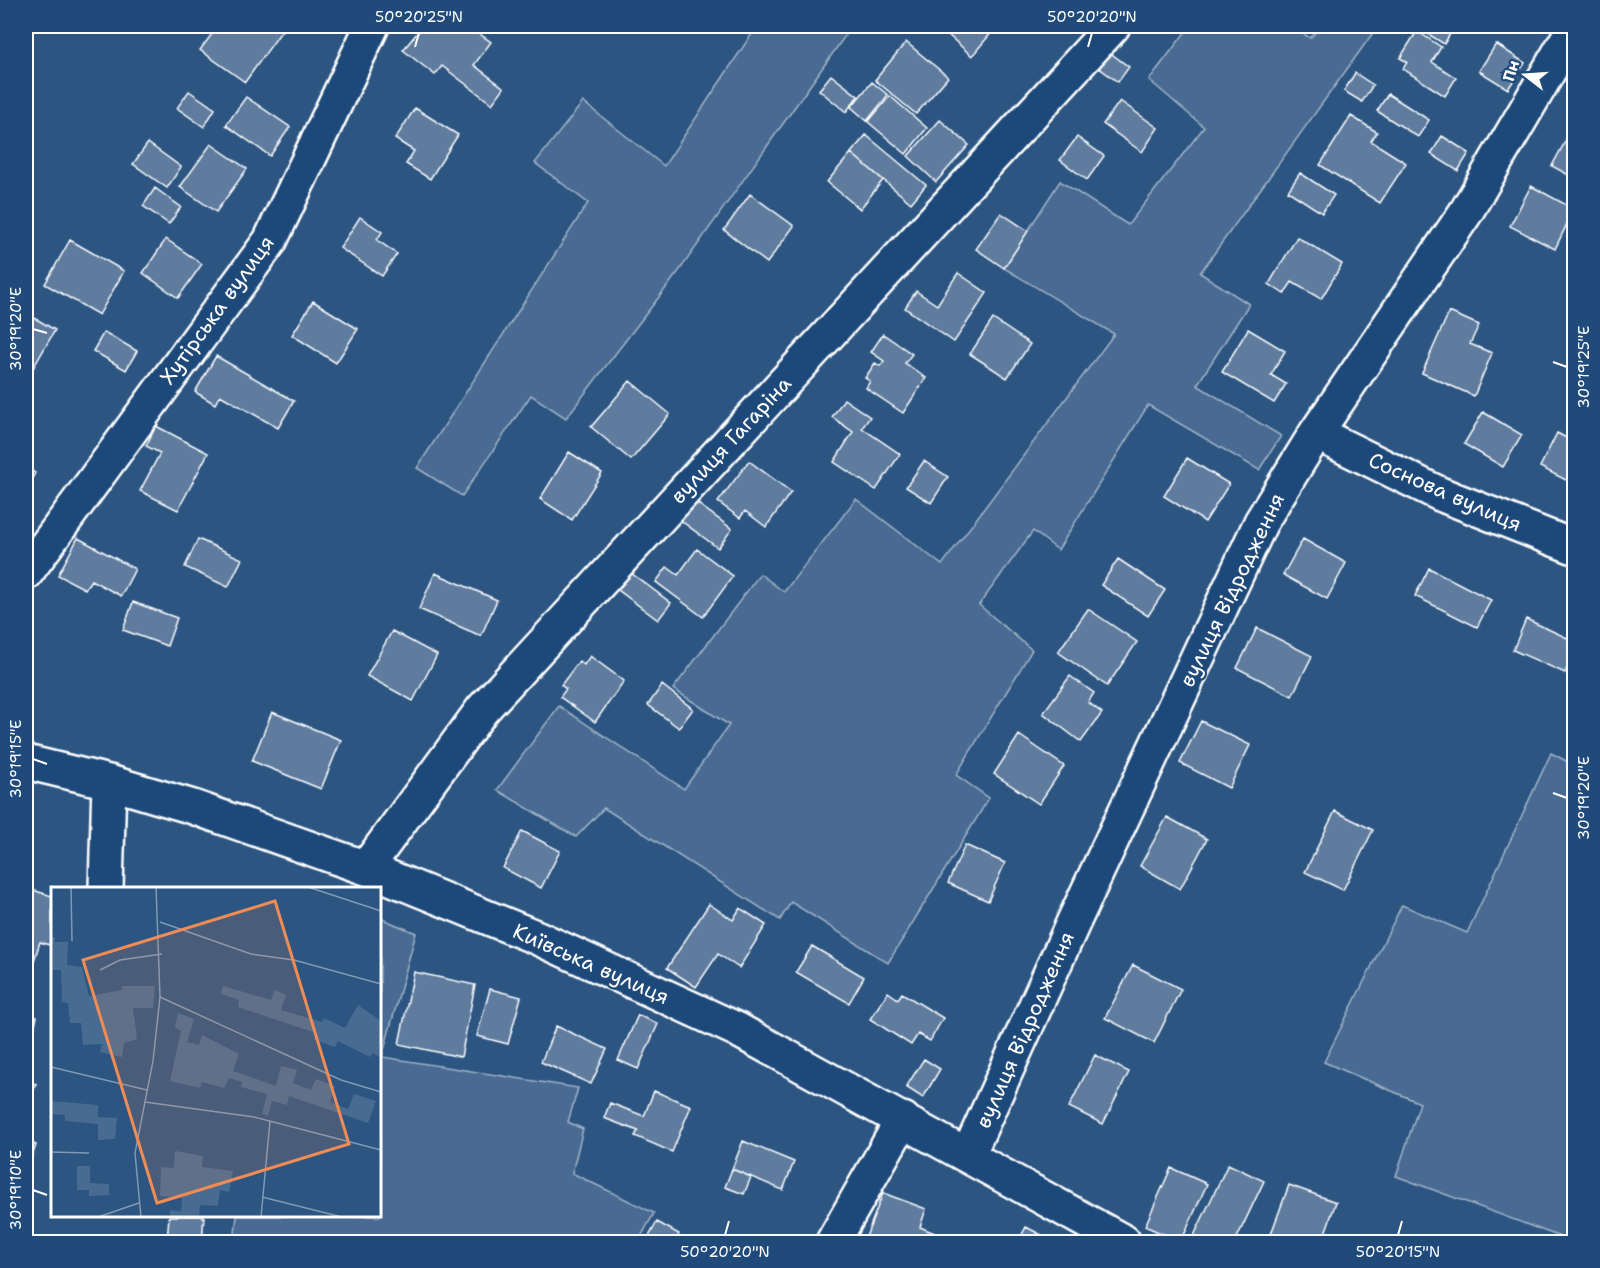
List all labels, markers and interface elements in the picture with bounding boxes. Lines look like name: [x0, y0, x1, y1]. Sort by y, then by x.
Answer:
text: 50°20'25"N: [375, 7, 463, 27]
text: 50°20'20"N: [1047, 7, 1137, 27]
north arrow: [1495, 45, 1555, 105]
text: Пн: [1498, 58, 1524, 84]
street label: Хутірська вулиця: [153, 230, 281, 390]
text: 30°19'20"E: [6, 287, 26, 371]
text: 30°19'25"E: [1574, 326, 1594, 408]
street label: вулиця Гагаріна: [665, 370, 797, 510]
street label: Соснова вулиця: [1364, 446, 1526, 538]
street label: вулиця Відродження: [1173, 488, 1291, 692]
text: 30°19'15"E: [6, 720, 26, 798]
text: 30°19'20"E: [1574, 756, 1594, 840]
inset map: [51, 887, 381, 1217]
street label: Київська вулиця: [508, 917, 674, 1011]
street label: вулиця Відродження: [969, 927, 1081, 1133]
text: 30°19'10"E: [6, 1150, 26, 1230]
text: 50°20'20"N: [680, 1242, 770, 1262]
text: 50°20'15"N: [1356, 1242, 1440, 1262]

